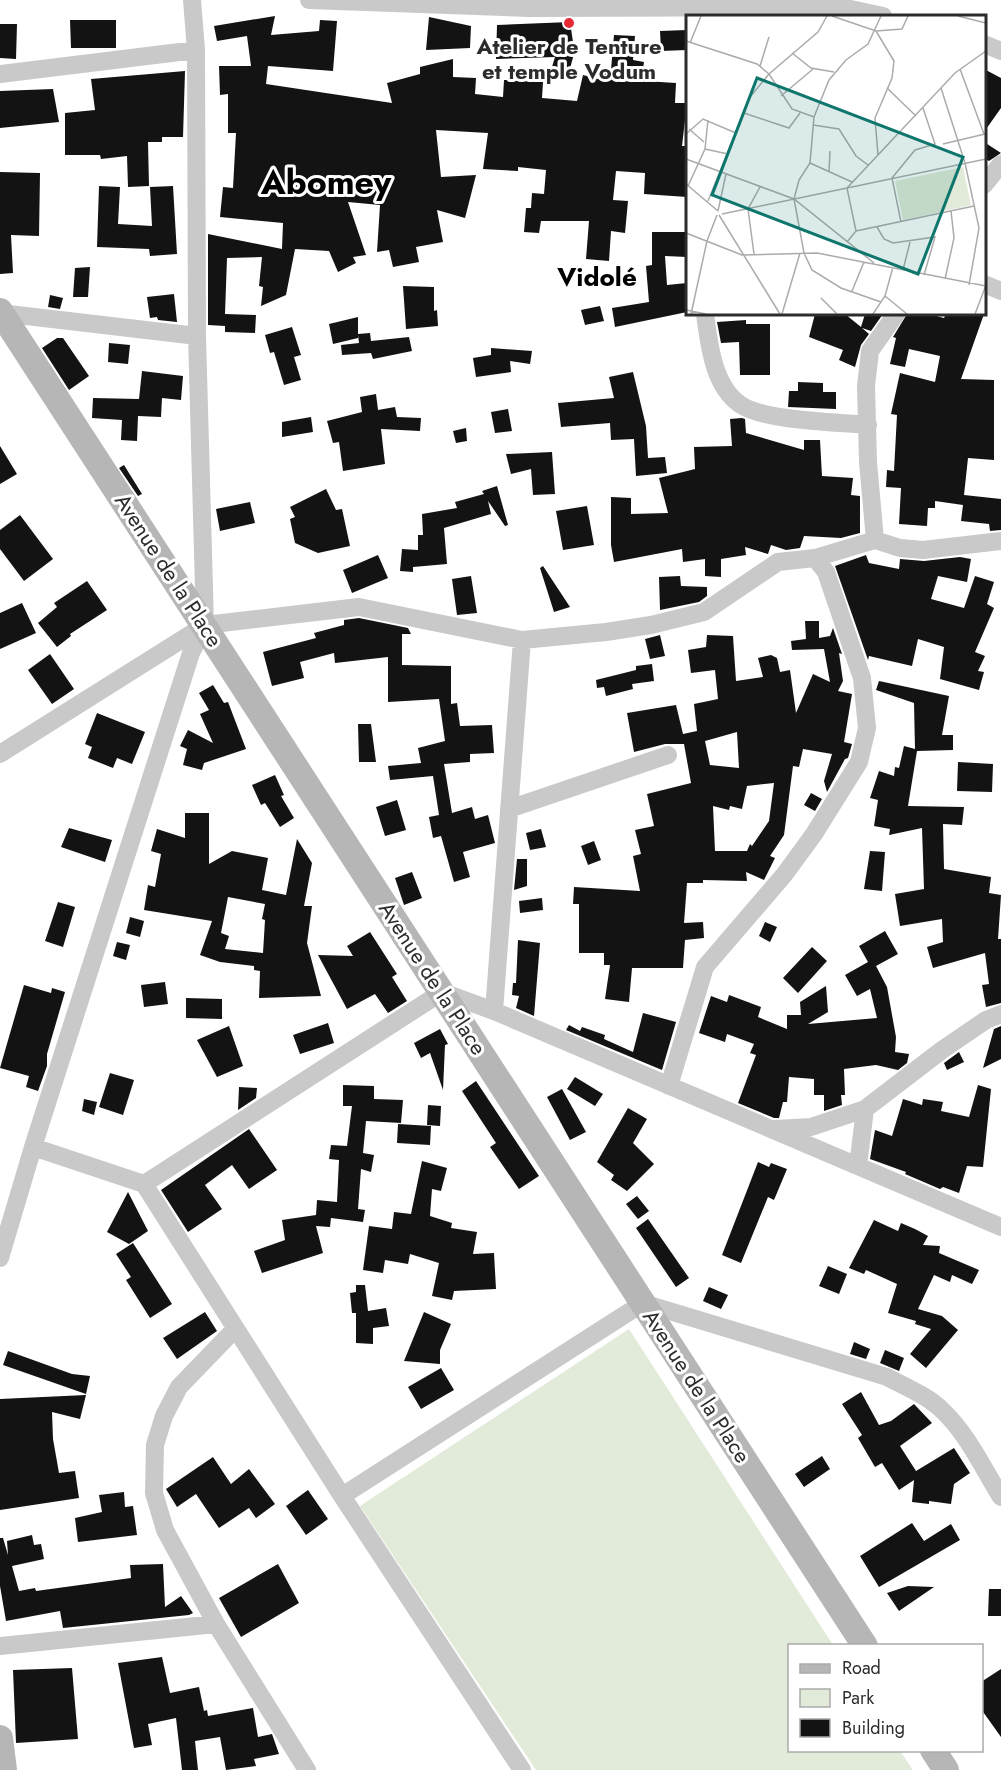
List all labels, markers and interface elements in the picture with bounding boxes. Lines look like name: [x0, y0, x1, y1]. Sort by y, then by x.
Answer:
inset map: [686, 15, 986, 315]
marker: Atelier de Tenture et temple Vodum: [562, 16, 576, 30]
place label: Atelier de Tenture et temple Vodum: [475, 30, 662, 87]
district label: Abomey: [260, 158, 393, 207]
district label: Vidolé: [556, 258, 637, 296]
street label: Avenue de la Place: [107, 487, 231, 653]
street label: Avenue de la Place: [371, 895, 495, 1061]
street label: Avenue de la Place: [635, 1303, 759, 1469]
legend: [788, 1644, 983, 1752]
text: Road: [842, 1655, 881, 1681]
text: Park: [842, 1685, 874, 1711]
text: Building: [842, 1715, 905, 1741]

